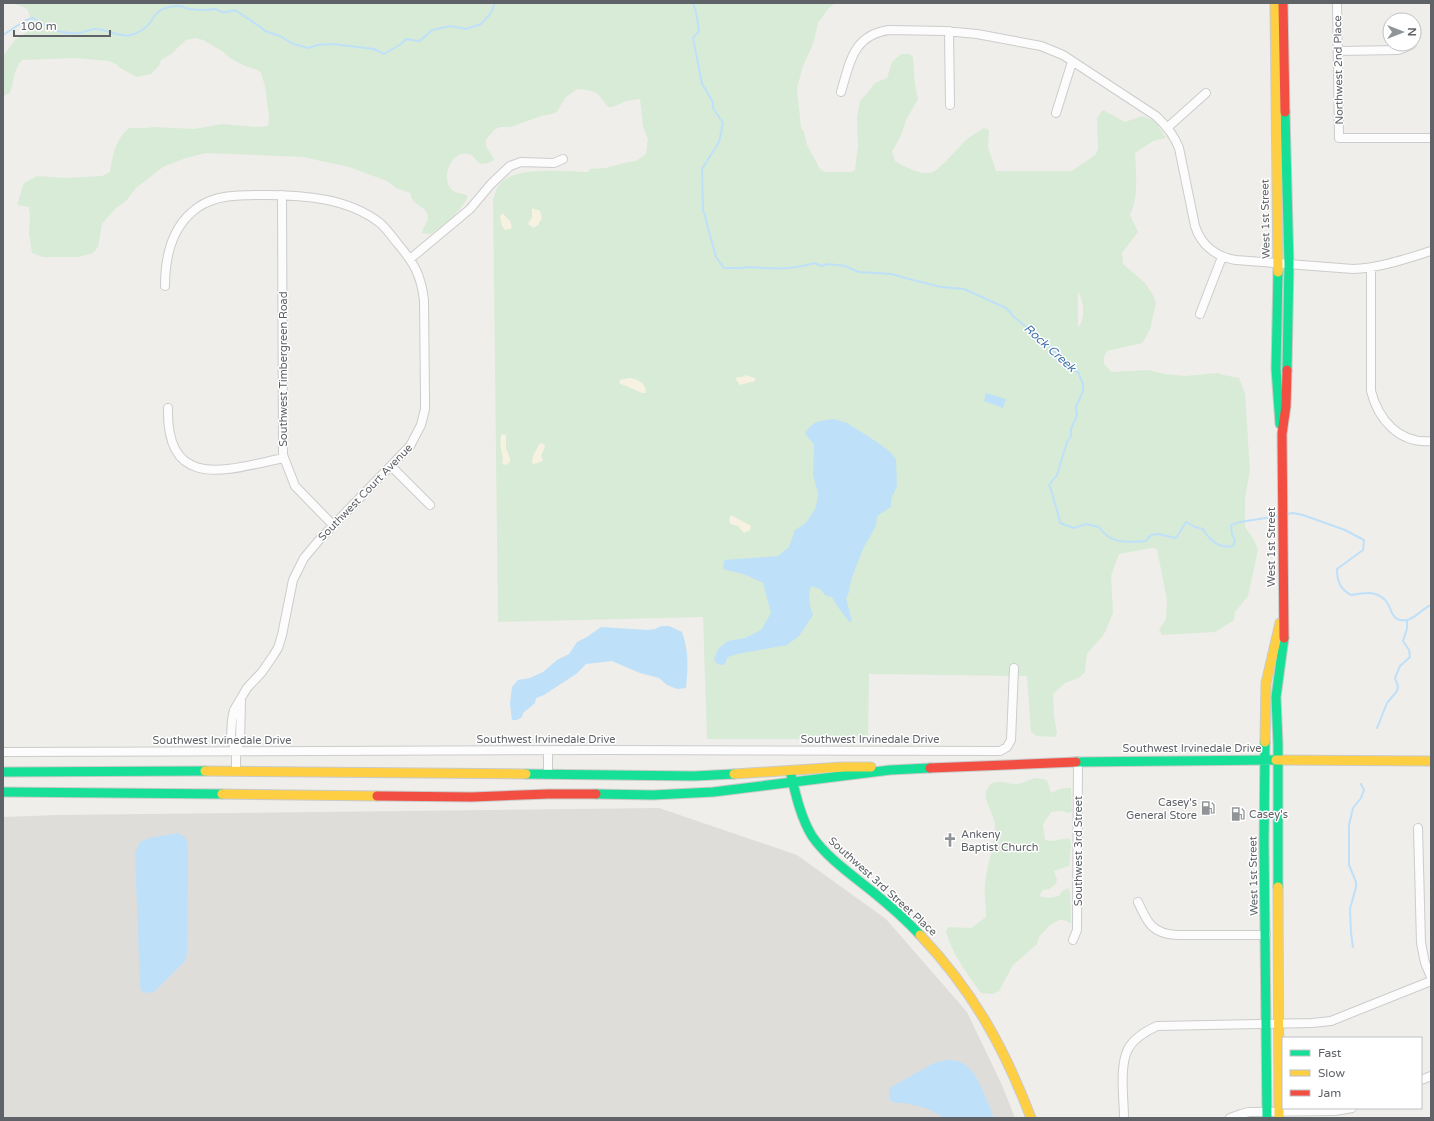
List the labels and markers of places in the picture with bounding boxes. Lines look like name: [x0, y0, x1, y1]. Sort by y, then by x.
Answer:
place label: Casey's General Store: [1126, 796, 1197, 822]
fuel station icon: Casey's General Store: [1200, 800, 1216, 816]
fuel station icon: Casey's: [1230, 806, 1246, 822]
place label: Casey's: [1249, 808, 1288, 821]
place label: Ankeny Baptist Church: [961, 828, 1039, 854]
church icon: Ankeny Baptist Church: [942, 832, 958, 848]

